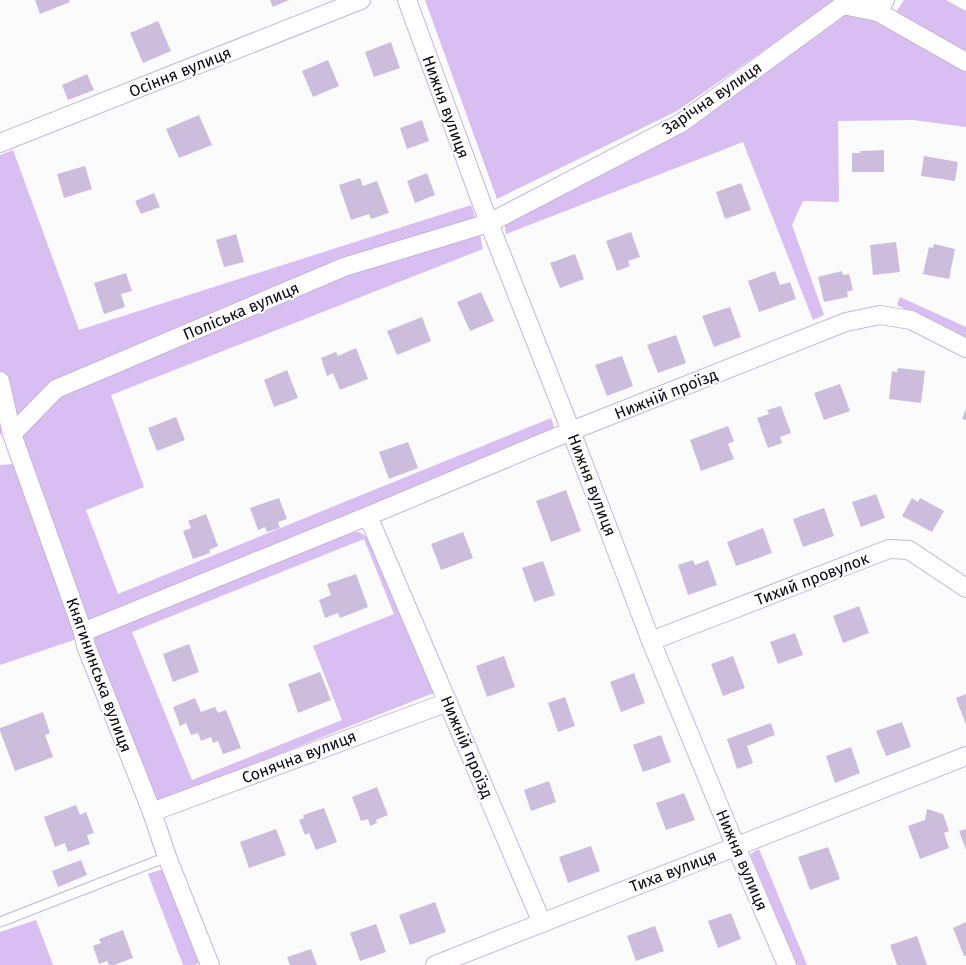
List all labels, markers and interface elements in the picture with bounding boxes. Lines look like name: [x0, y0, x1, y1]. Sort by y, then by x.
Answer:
street label: Осіння вулиця: [126, 43, 234, 101]
street label: Нижня вулиця: [419, 53, 473, 161]
street label: Зарічна вулиця: [659, 58, 765, 138]
street label: Поліська вулиця: [180, 278, 302, 344]
street label: Нижній проїзд: [612, 365, 720, 423]
street label: Нижня вулиця: [564, 431, 620, 539]
street label: Тихий провулок: [752, 548, 872, 609]
street label: Княгининська вулиця: [62, 595, 136, 755]
street label: Нижній проїзд: [437, 693, 497, 801]
street label: Сонячна вулиця: [239, 726, 359, 788]
street label: Нижня вулиця: [712, 807, 772, 913]
street label: Тиха вулиця: [627, 846, 719, 896]

